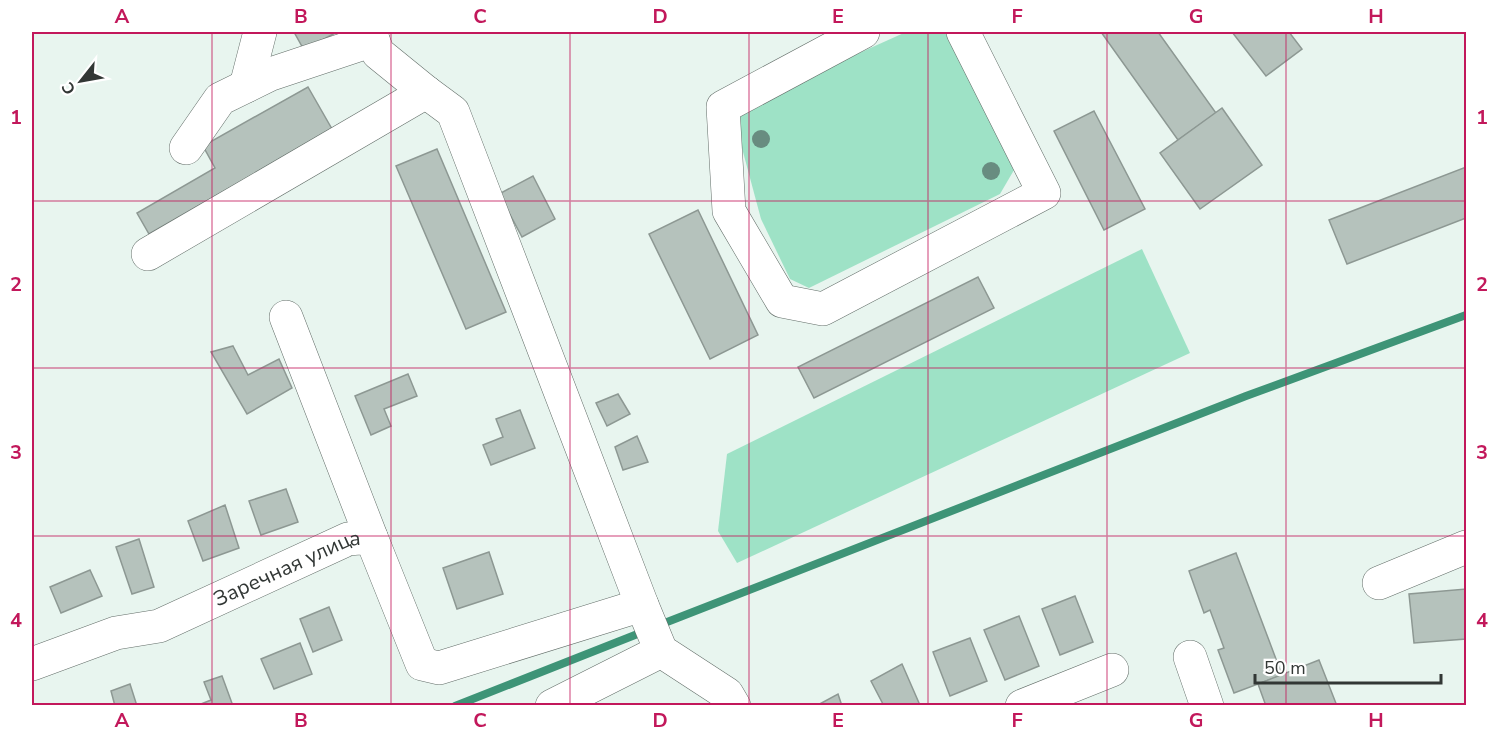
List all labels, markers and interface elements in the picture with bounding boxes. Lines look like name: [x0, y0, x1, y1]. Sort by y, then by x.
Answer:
text: A: [115, 3, 130, 30]
text: B: [294, 3, 308, 30]
text: C: [473, 3, 487, 30]
text: D: [652, 3, 668, 30]
text: E: [832, 3, 844, 30]
text: F: [1011, 3, 1023, 30]
text: G: [1189, 3, 1203, 30]
text: H: [1368, 3, 1384, 30]
north arrow: [51, 51, 111, 111]
text: С: [57, 78, 81, 99]
text: 1: [10, 104, 22, 131]
text: 1: [1476, 104, 1488, 131]
text: 2: [10, 271, 22, 298]
text: 2: [1476, 271, 1488, 298]
text: 3: [10, 439, 22, 466]
text: 3: [1476, 439, 1488, 466]
street label: Заречная улица: [209, 524, 362, 613]
text: 4: [10, 607, 22, 634]
text: 4: [1476, 607, 1488, 634]
scale bar: [1255, 647, 1441, 685]
text: 50 m: [1264, 656, 1306, 680]
text: A: [115, 707, 130, 734]
text: B: [294, 707, 308, 734]
text: C: [473, 707, 487, 734]
text: D: [652, 707, 668, 734]
text: E: [832, 707, 844, 734]
text: F: [1011, 707, 1023, 734]
text: G: [1189, 707, 1203, 734]
text: H: [1368, 707, 1384, 734]

